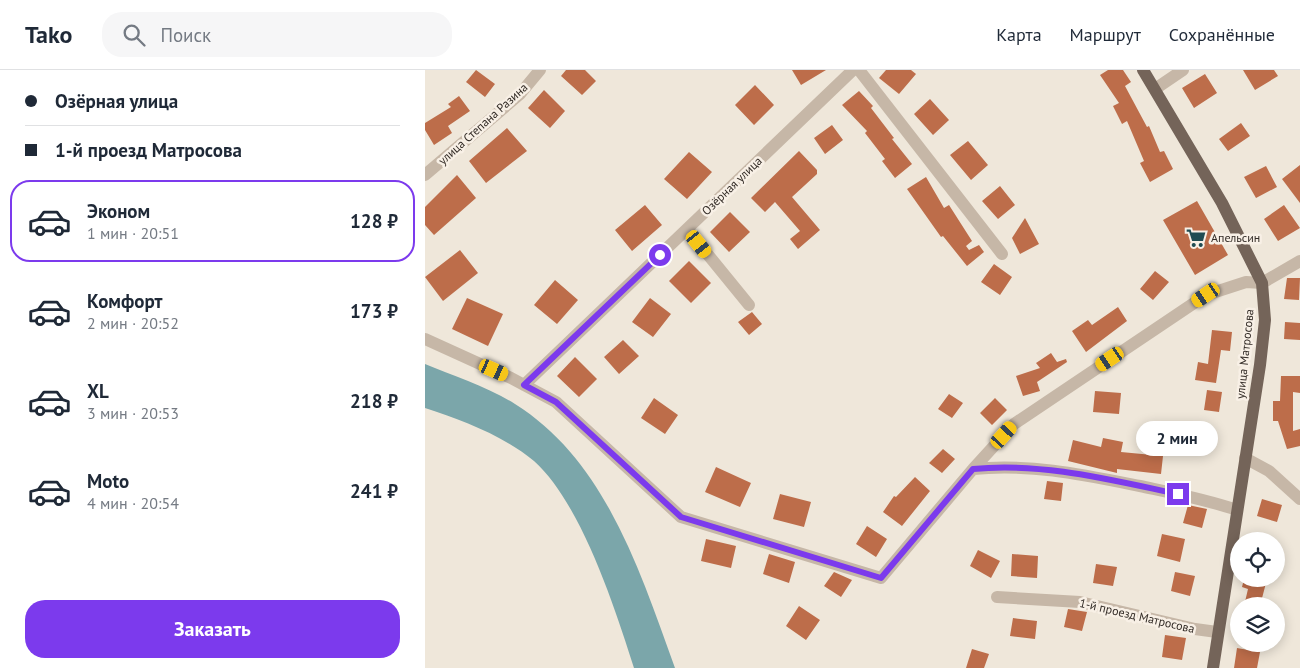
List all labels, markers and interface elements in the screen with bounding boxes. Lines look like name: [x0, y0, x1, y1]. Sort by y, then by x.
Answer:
search box: [102, 12, 452, 57]
text: Tako: [25, 19, 72, 50]
icon: search: [120, 21, 148, 49]
text: Поиск: [160, 23, 211, 47]
text: Карта: [996, 23, 1042, 46]
text: Маршрут: [1070, 23, 1141, 46]
text: Сохранённые: [1169, 23, 1275, 46]
street label: улица Степана Разина: [435, 80, 530, 168]
text: Озёрная улица: [55, 89, 178, 113]
text: 1-й проезд Матросова: [55, 138, 242, 162]
street label: Озёрная улица: [698, 153, 765, 218]
icon: car: [27, 199, 72, 244]
text: Эконом: [87, 199, 150, 223]
text: 128 ₽: [350, 209, 398, 233]
text: 1 мин · 20:51: [87, 223, 179, 243]
supermarket icon: Апельсин: [1185, 227, 1207, 249]
car: [683, 228, 714, 260]
place label: Апельсин: [1211, 230, 1260, 245]
route start: [649, 244, 671, 266]
car: [1189, 280, 1222, 310]
icon: car: [27, 289, 72, 334]
text: Комфорт: [87, 289, 163, 313]
text: 173 ₽: [350, 299, 398, 323]
street label: улица Матросова: [1232, 308, 1257, 400]
text: 2 мин · 20:52: [87, 313, 179, 333]
car: [1093, 344, 1126, 374]
car: [477, 357, 510, 383]
icon: car: [27, 379, 72, 424]
text: XL: [87, 379, 109, 403]
text: 218 ₽: [350, 389, 398, 413]
text: 3 мин · 20:53: [87, 403, 179, 423]
car: [988, 419, 1019, 451]
callout: 2 мин: [1137, 422, 1219, 456]
text: 2 мин: [1156, 428, 1198, 448]
icon: car: [27, 469, 72, 514]
text: Moto: [87, 469, 129, 493]
text: 241 ₽: [350, 479, 398, 503]
route end: [1167, 483, 1189, 505]
text: 4 мин · 20:54: [87, 493, 179, 513]
map controls: [1230, 532, 1285, 652]
button: locate: [1230, 532, 1285, 587]
street label: 1-й проезд Матросова: [1078, 595, 1196, 636]
button: layers: [1230, 597, 1285, 652]
button: Заказать: [25, 600, 400, 658]

